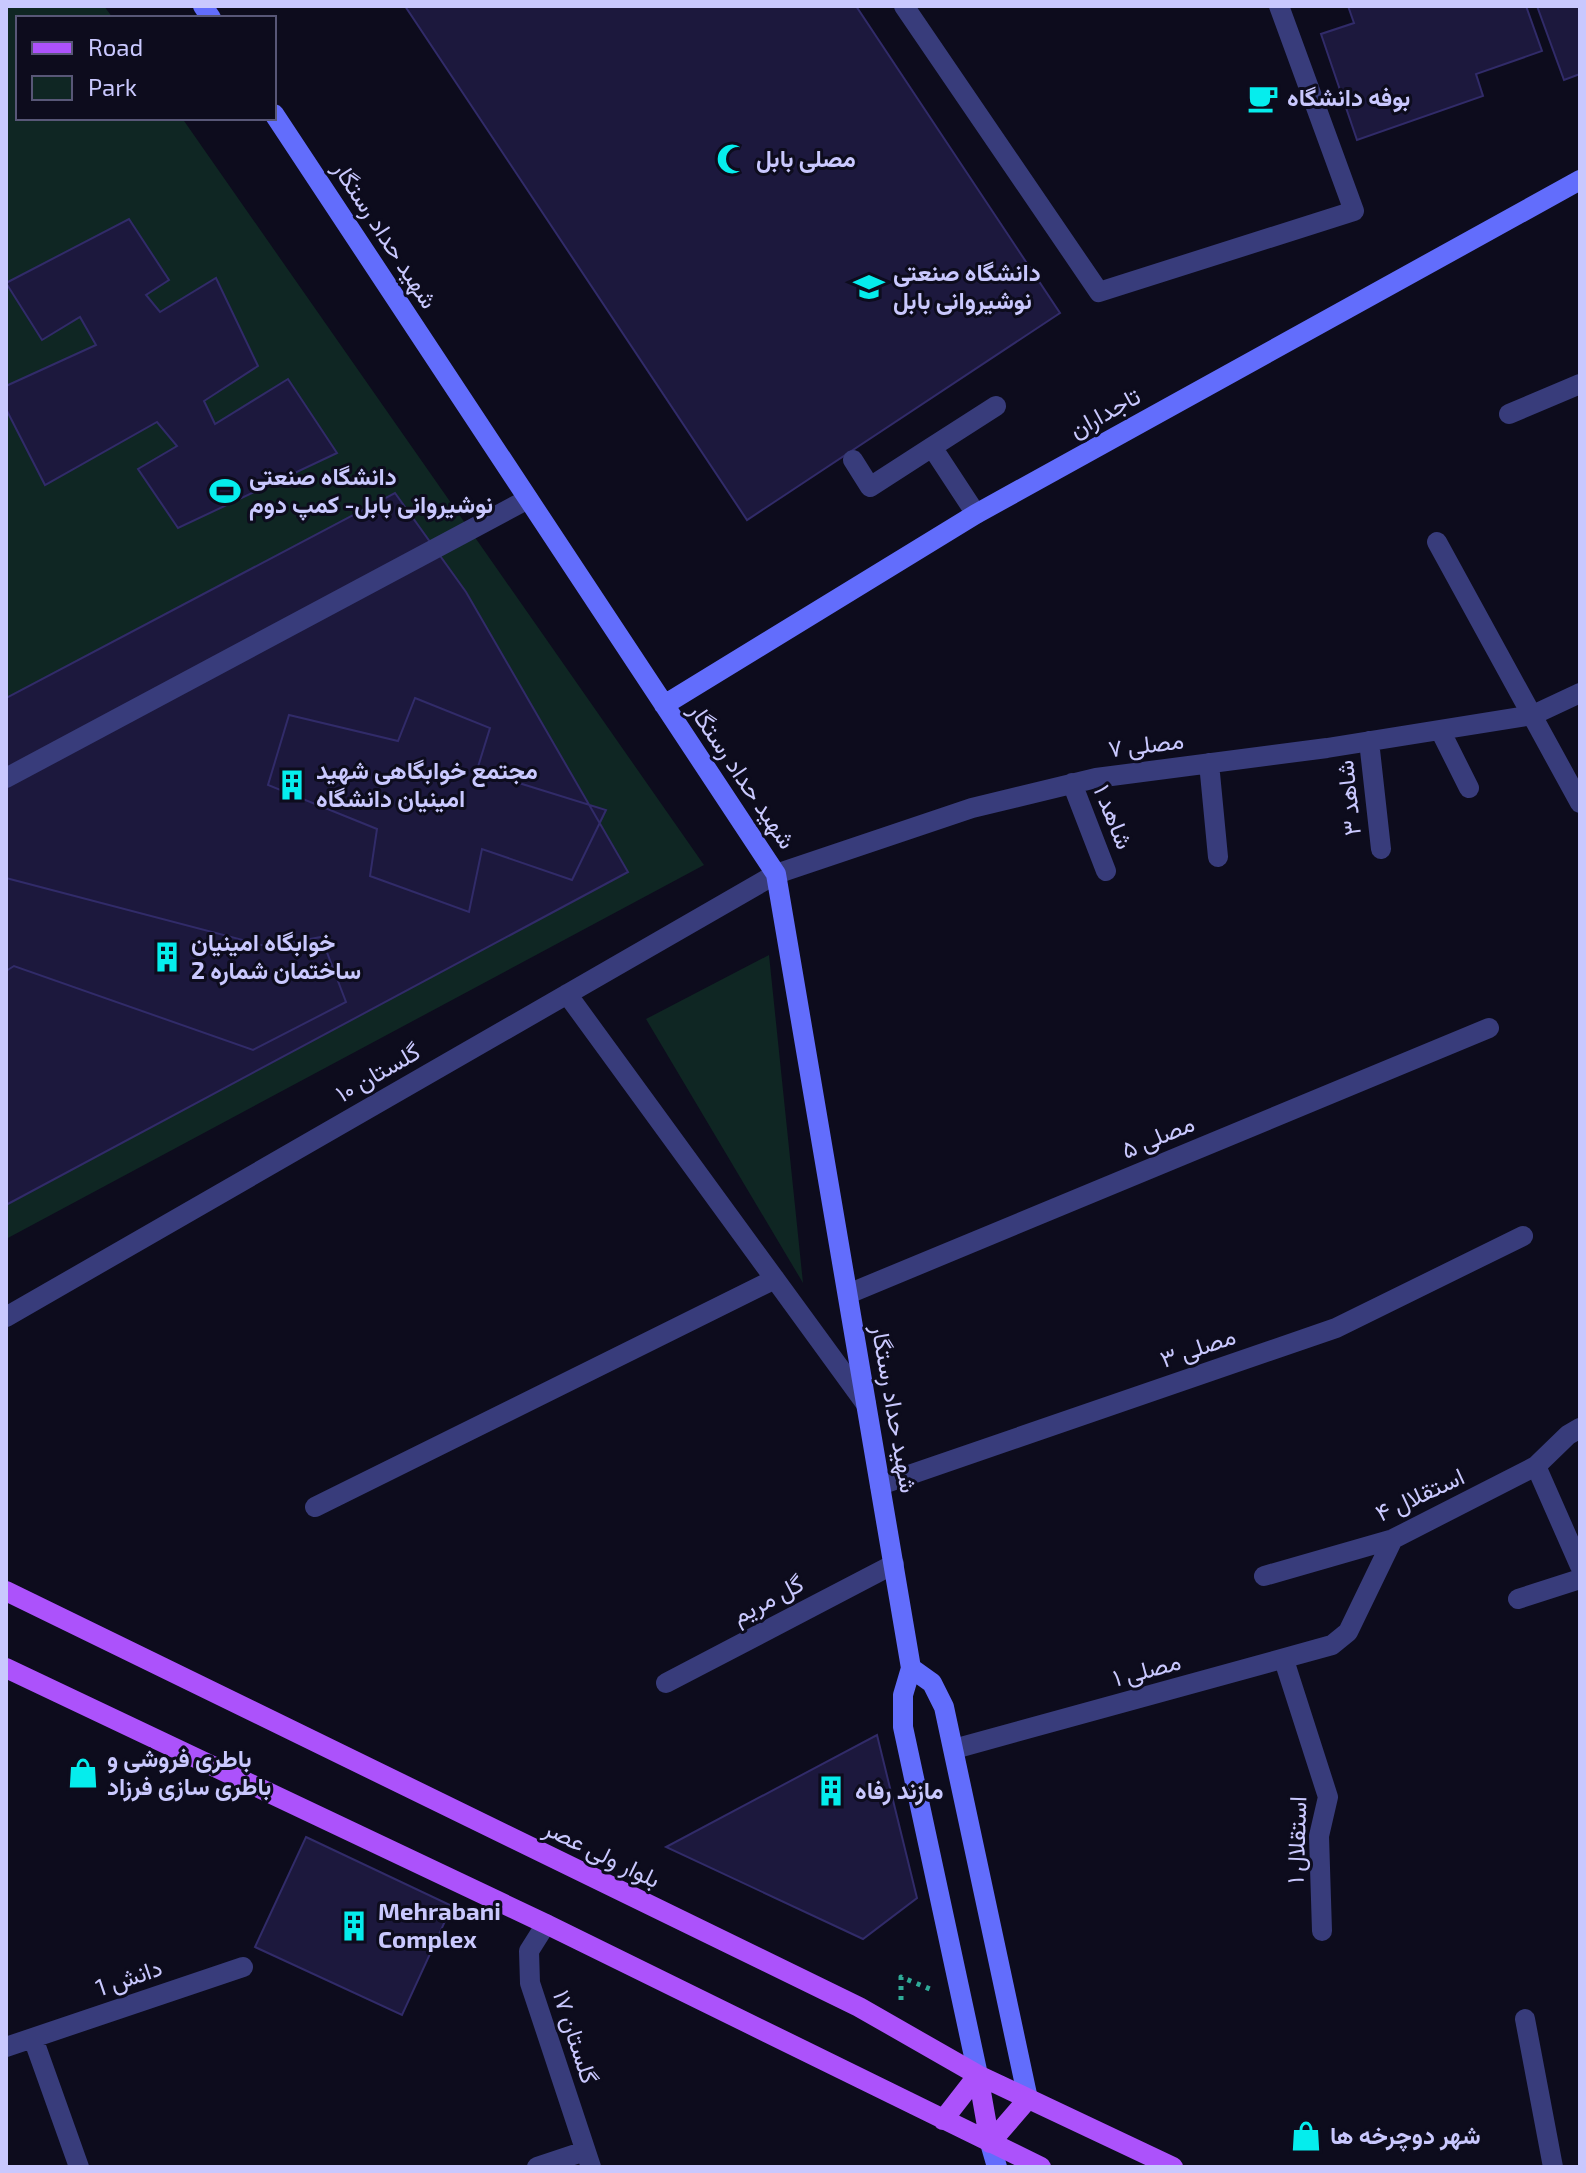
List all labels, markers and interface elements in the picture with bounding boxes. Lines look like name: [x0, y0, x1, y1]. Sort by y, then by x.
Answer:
legend: [16, 16, 276, 120]
text: Road: [88, 32, 143, 61]
text: Park: [88, 72, 137, 101]
cafe icon: بوفه دانشگاه: [1246, 81, 1280, 115]
place label: بوفه دانشگاه: [1287, 82, 1410, 113]
mosque icon: مصلی بابل: [715, 142, 749, 176]
place label: مصلی بابل: [756, 143, 856, 173]
street label: شهید حداد رستگار: [326, 154, 445, 315]
place label: دانشگاه صنعتی نوشیروانی بابل: [893, 257, 1041, 316]
school or university icon: دانشگاه صنعتی نوشیروانی بابل: [852, 270, 886, 304]
street label: تاجداران: [1064, 380, 1146, 445]
place label: دانشگاه صنعتی نوشیروانی بابل- کمپ دوم: [249, 461, 493, 521]
sports icon: دانشگاه صنعتی نوشیروانی بابل- کمپ دوم: [208, 474, 242, 508]
street label: شهید حداد رستگار: [681, 696, 803, 855]
street label: مصلی ۷: [1106, 724, 1185, 764]
place label: مجتمع خوابگاهی شهید امینیان دانشگاه: [316, 755, 538, 813]
street label: شاهد ۳: [1329, 759, 1366, 837]
building icon: مجتمع خوابگاهی شهید امینیان دانشگاه: [275, 768, 309, 802]
street label: شاهد ۱: [1088, 780, 1140, 853]
place label: خوابگاه امینیان ساختمان شماره 2: [191, 927, 361, 986]
building icon: خوابگاه امینیان ساختمان شماره 2: [150, 940, 184, 974]
street label: گلستان ۱۰: [330, 1036, 425, 1107]
street label: مصلی ۵: [1117, 1107, 1199, 1165]
street label: مصلی ۳: [1156, 1320, 1239, 1374]
street label: شهید حداد رستگار: [864, 1321, 925, 1495]
street label: استقلال ۴: [1370, 1461, 1469, 1528]
street label: گل مریم: [727, 1568, 809, 1632]
street label: مصلی ۱: [1110, 1646, 1184, 1692]
place label: باطری فروشی و باطری سازی فرزاد: [107, 1743, 271, 1802]
shop icon: باطری فروشی و باطری سازی فرزاد: [66, 1756, 100, 1790]
building icon: مازند رفاه: [814, 1774, 848, 1808]
place label: مازند رفاه: [855, 1775, 943, 1806]
street label: استقلال ۱: [1279, 1796, 1313, 1884]
street label: بلوار ولی عصر: [538, 1812, 665, 1895]
place label: Mehrabani Complex: [378, 1896, 501, 1953]
building icon: Mehrabani Complex: [337, 1909, 371, 1943]
street label: دانش 1: [91, 1952, 166, 2002]
street label: گلستان ۱۷: [548, 1986, 605, 2087]
shop icon: شهر دوچرخه ها: [1289, 2119, 1323, 2153]
place label: شهر دوچرخه ها: [1330, 2120, 1481, 2152]

